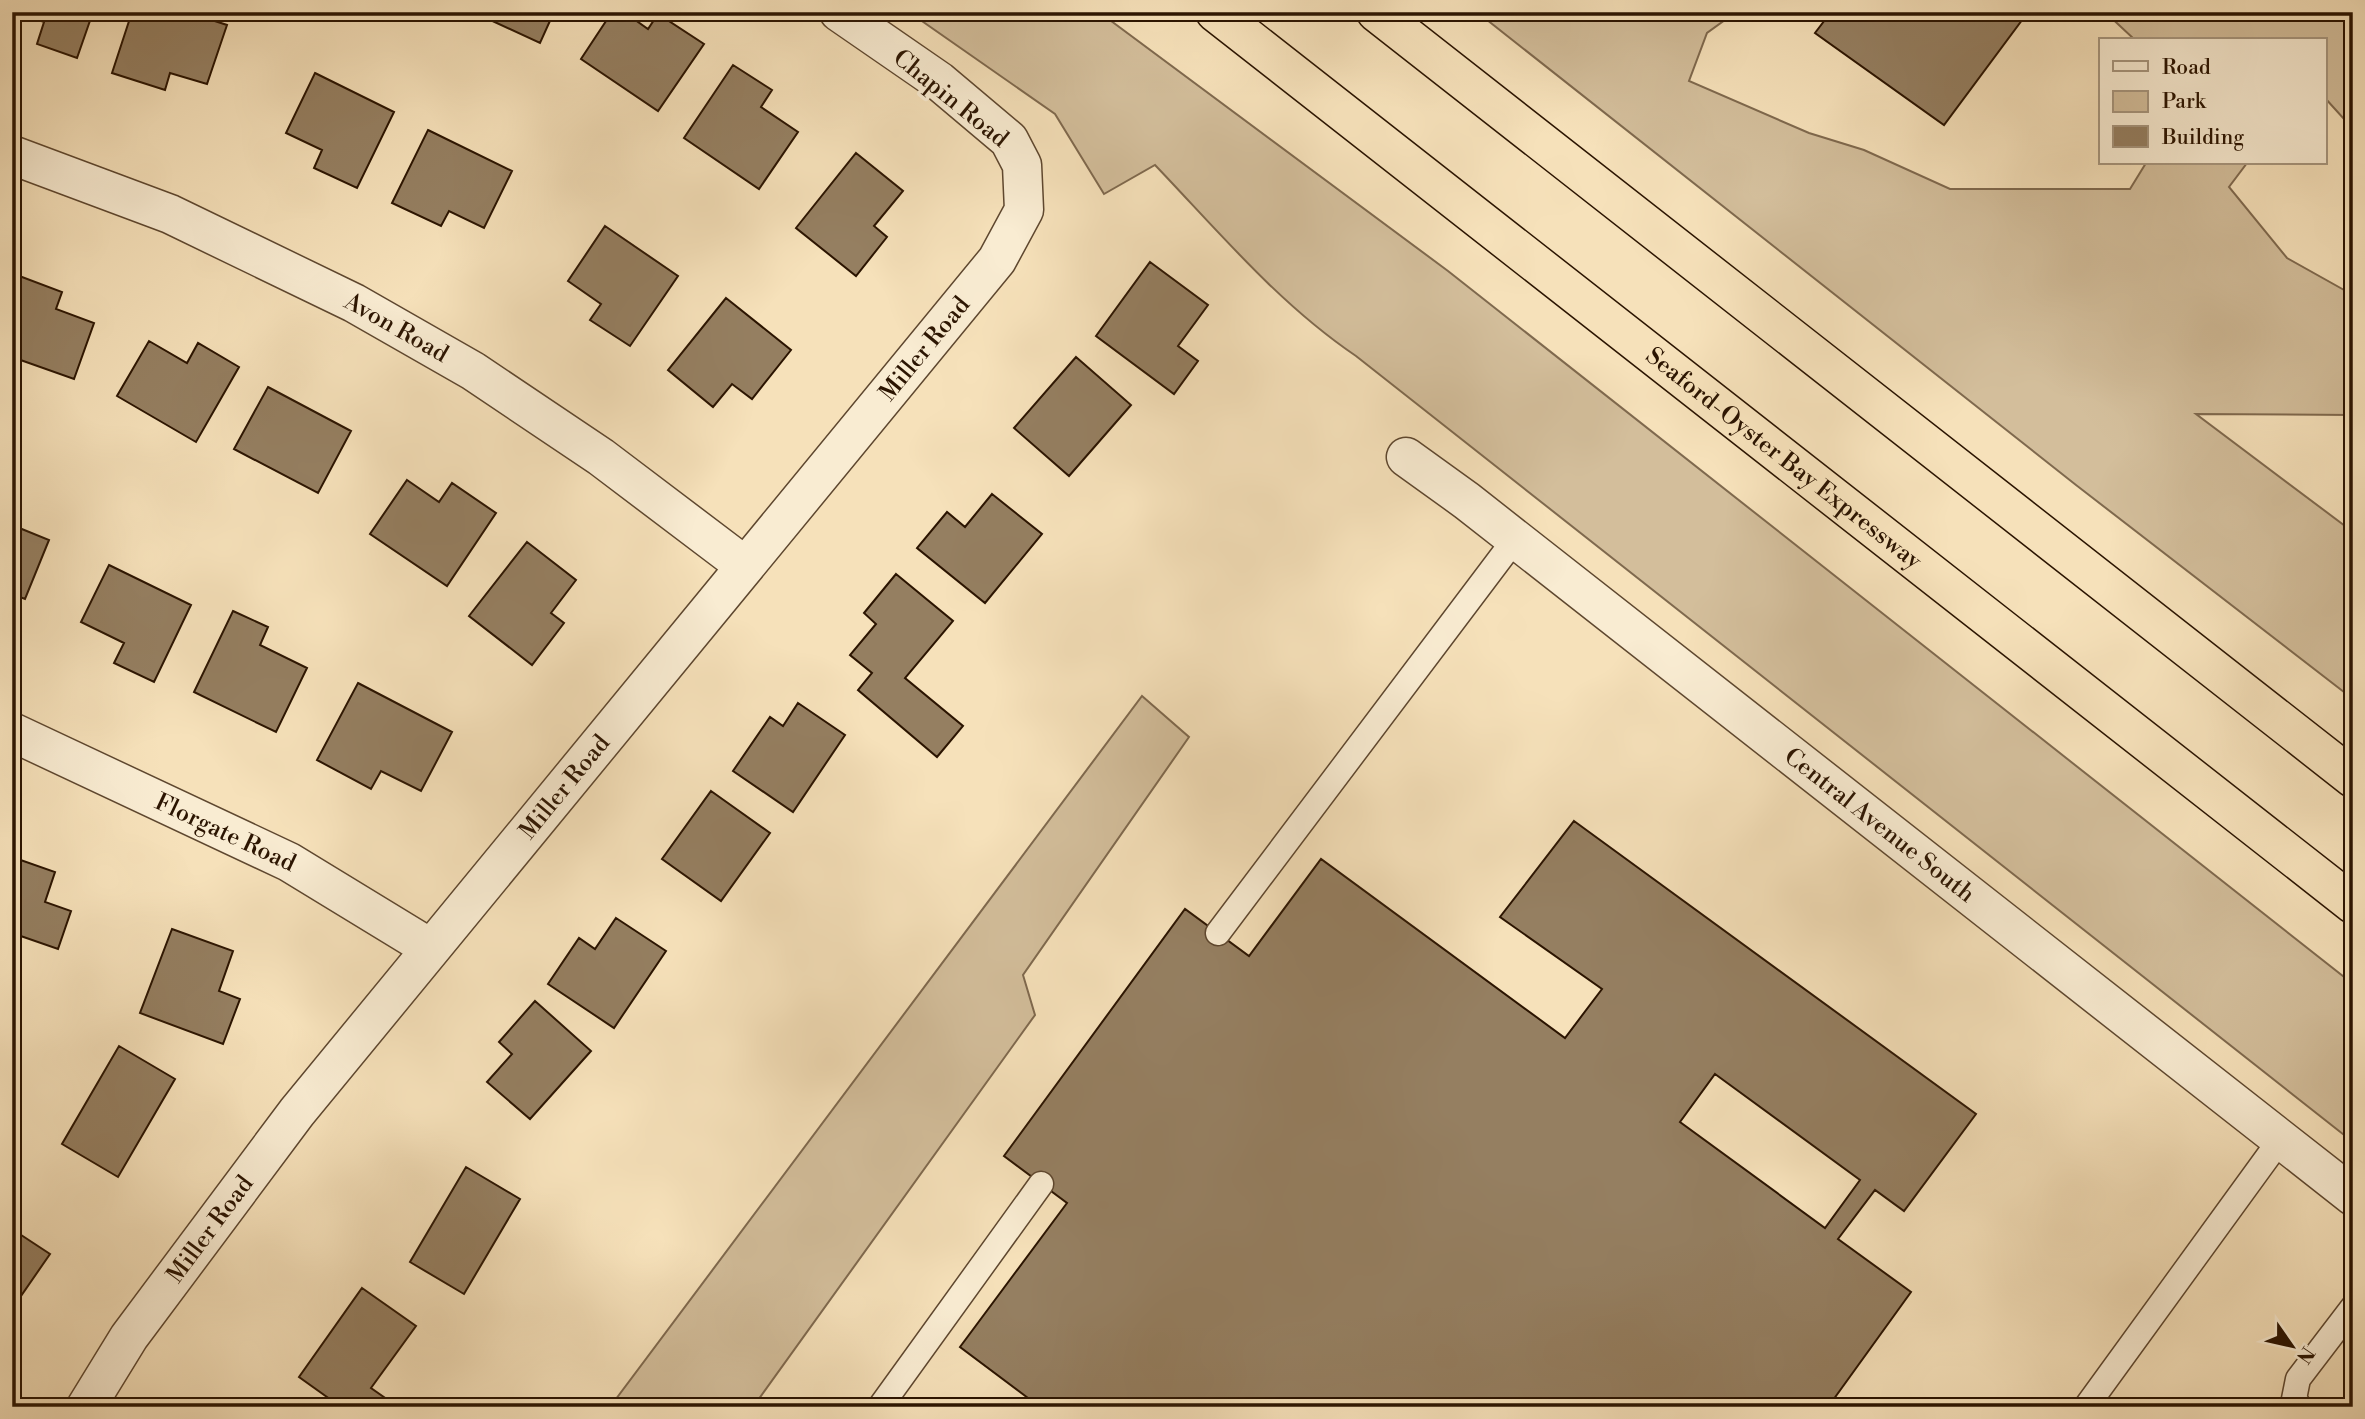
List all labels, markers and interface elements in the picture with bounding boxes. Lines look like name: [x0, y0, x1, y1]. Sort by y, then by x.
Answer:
legend: [2099, 38, 2326, 164]
street label: Chapin Road: [887, 43, 1014, 155]
text: Road: [2162, 55, 2211, 81]
text: Park: [2162, 89, 2207, 115]
text: Building: [2161, 125, 2244, 151]
street label: Avon Road: [338, 286, 454, 370]
street label: Miller Road: [873, 291, 977, 408]
street label: Seaford-Oyster Bay Expressway: [1639, 341, 1928, 577]
street label: Miller Road: [513, 729, 617, 846]
street label: Central Avenue South: [1778, 742, 1981, 910]
street label: Florgate Road: [150, 787, 301, 879]
street label: Miller Road: [161, 1170, 261, 1289]
north arrow: [2256, 1310, 2326, 1380]
text: N: [2291, 1342, 2319, 1368]

